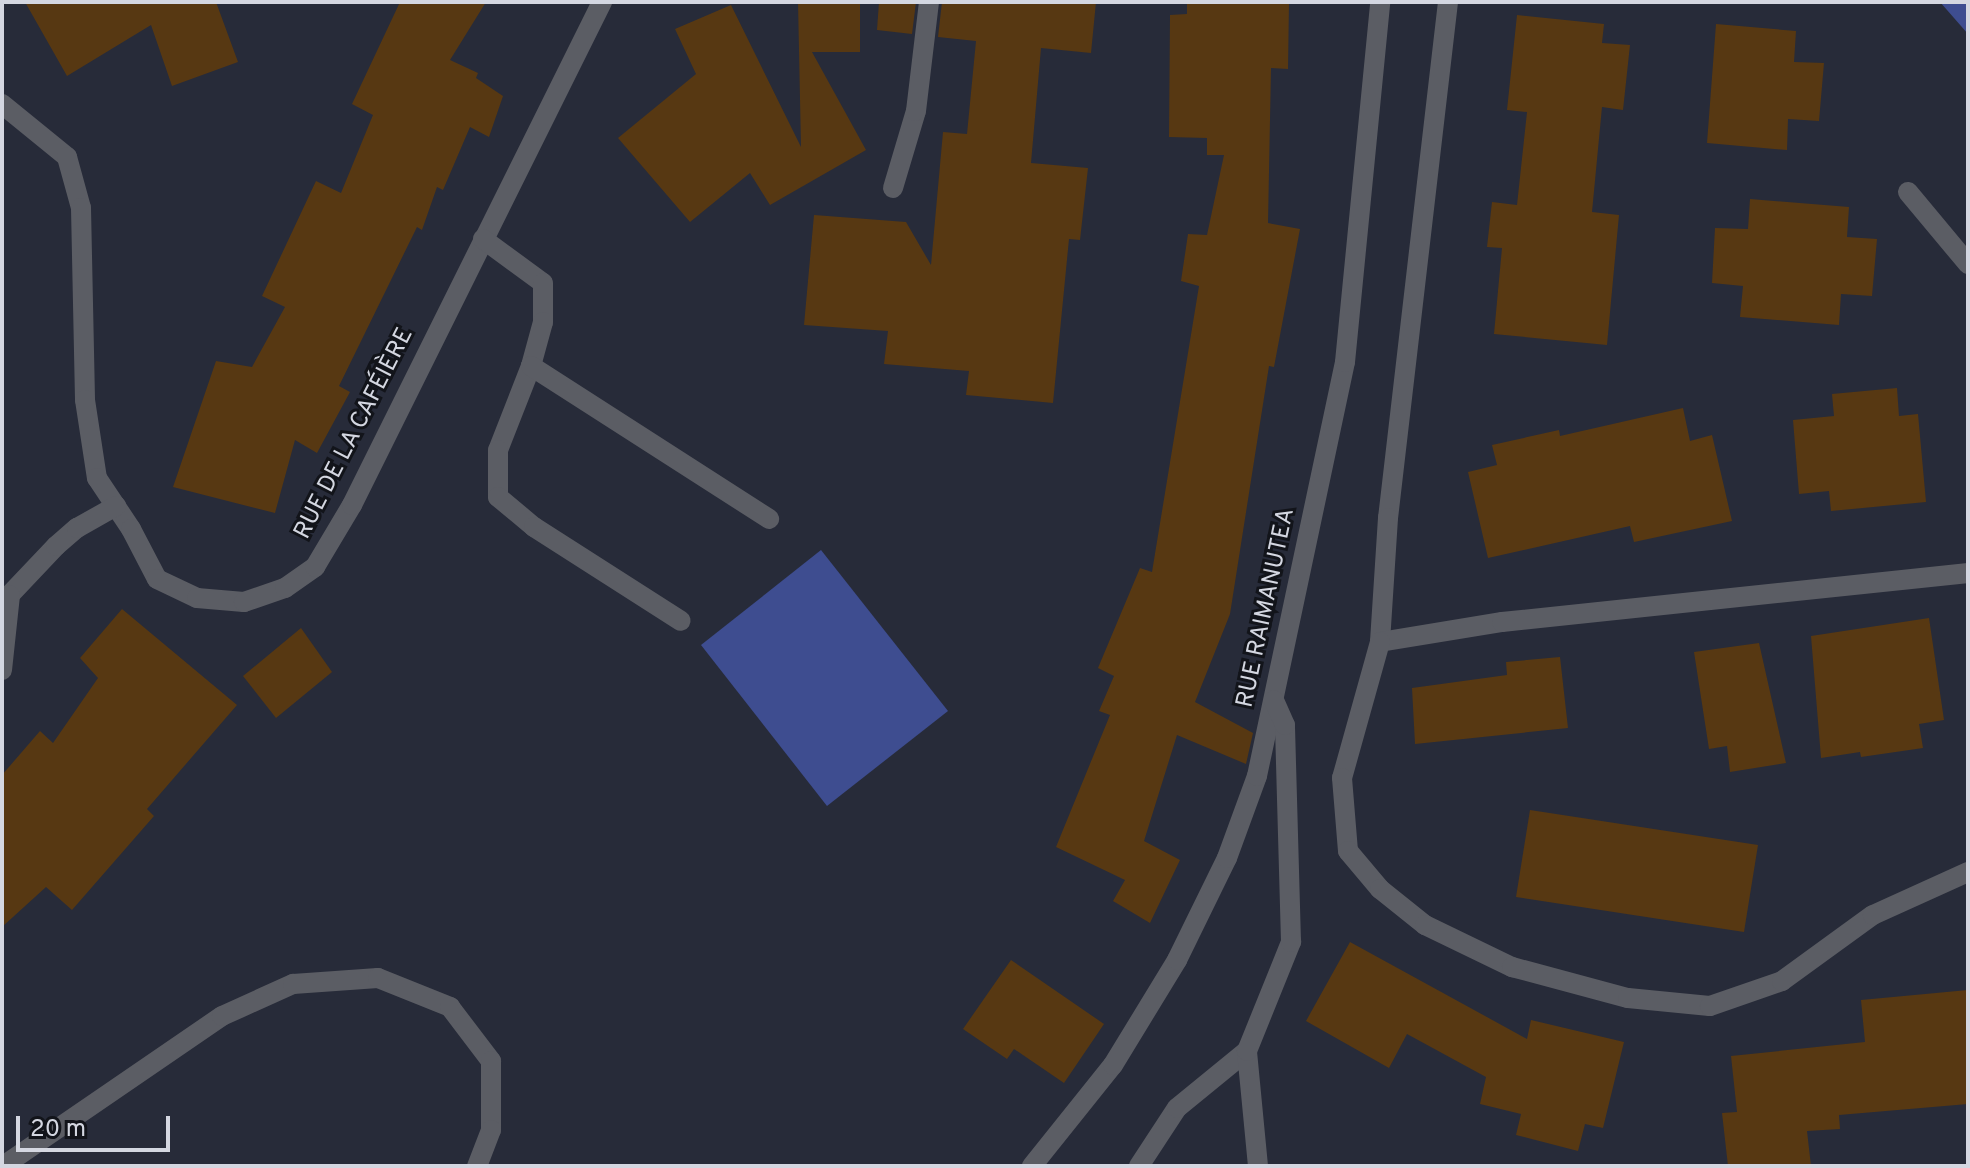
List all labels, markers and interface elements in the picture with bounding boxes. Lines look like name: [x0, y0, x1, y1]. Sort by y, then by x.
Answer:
street label: RUE DE LA CAFÉIÈRE: [289, 323, 421, 545]
street label: RUE RAIMANUTEA: [1232, 506, 1302, 710]
scale bar: [20, 1100, 174, 1150]
text: 20 m: [30, 1115, 86, 1145]

